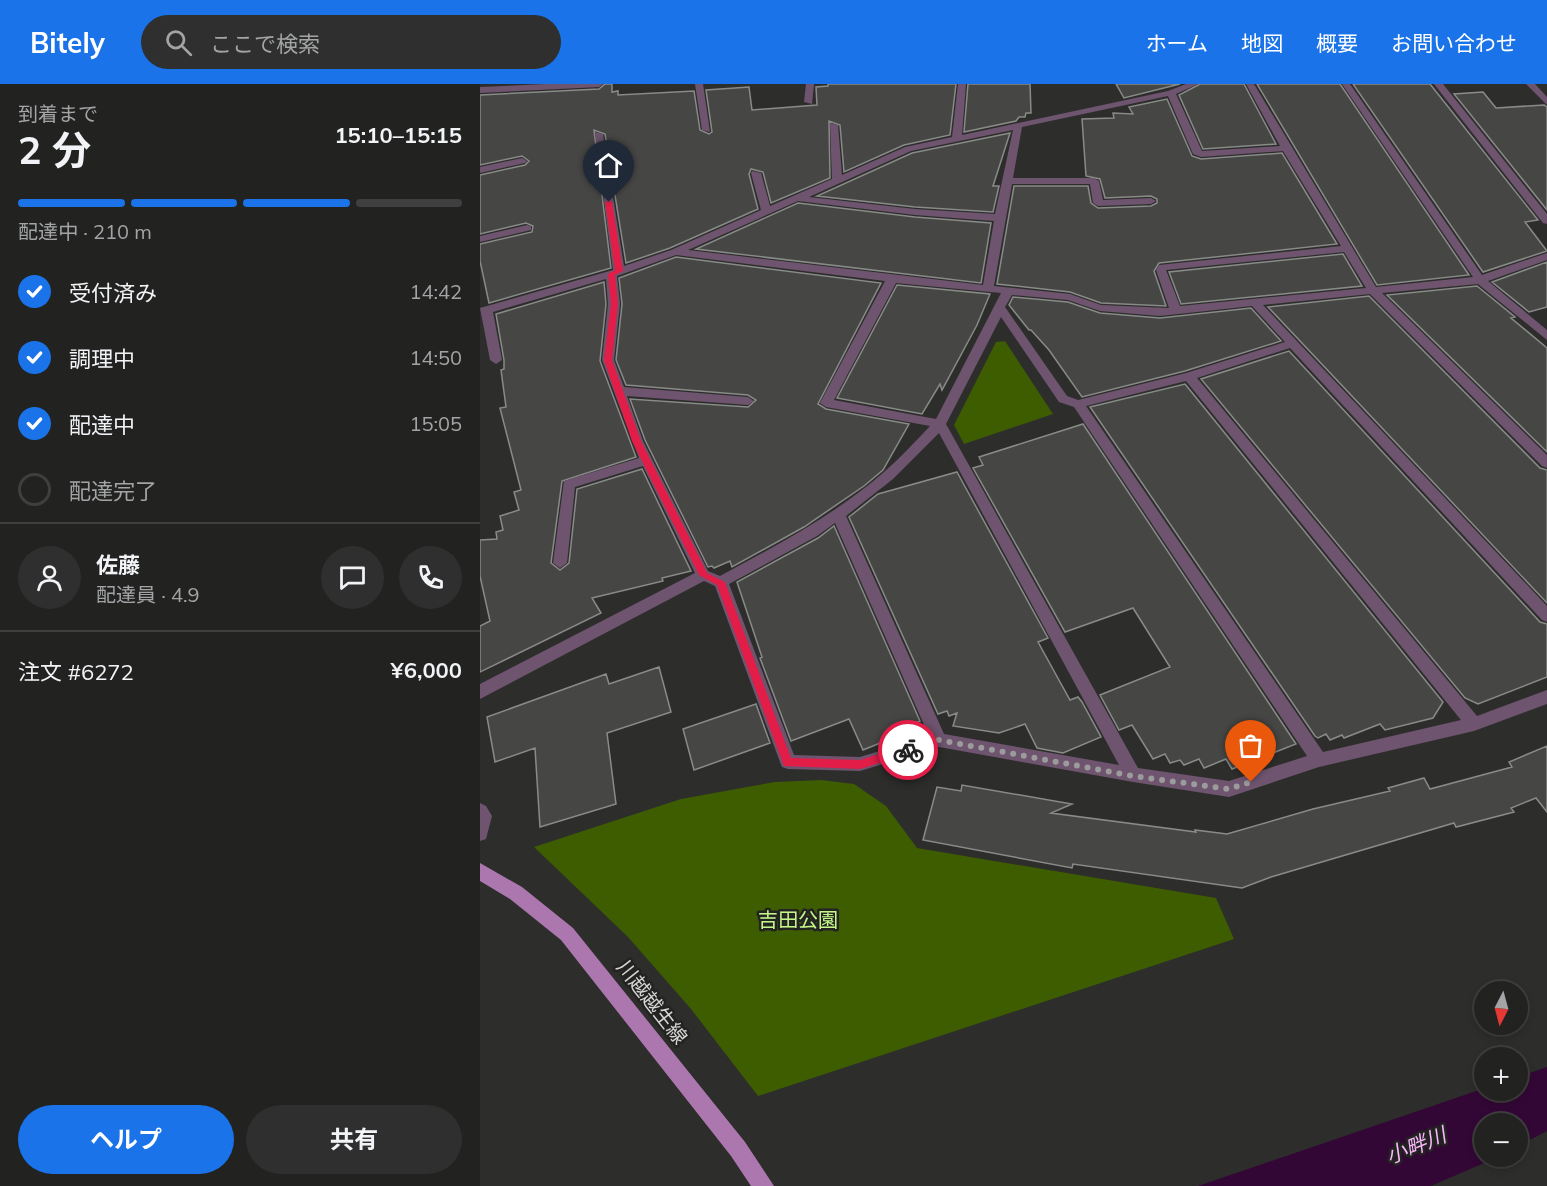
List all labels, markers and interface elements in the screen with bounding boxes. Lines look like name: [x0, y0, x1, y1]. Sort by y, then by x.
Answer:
search box: [141, 15, 561, 69]
text: Bitely: [30, 25, 105, 60]
icon: search: [162, 26, 195, 59]
text: ここで検索: [210, 30, 320, 58]
text: ホーム: [1146, 30, 1208, 56]
text: 地図: [1241, 30, 1283, 56]
text: 概要: [1316, 30, 1358, 56]
text: お問い合わせ: [1391, 30, 1517, 56]
text: 到着まで: [18, 101, 98, 126]
text: 15:10–15:15: [334, 121, 462, 149]
text: 2 分: [18, 125, 91, 174]
pin: [583, 140, 634, 202]
icon: home: [592, 149, 625, 182]
text: 配達中 · 210 m: [18, 219, 152, 244]
icon: check: [18, 275, 51, 308]
text: 受付済み: [69, 279, 157, 307]
text: 14:42: [409, 279, 462, 304]
icon: check: [18, 341, 51, 374]
text: 調理中: [69, 345, 135, 373]
text: 14:50: [409, 345, 462, 370]
icon: check: [18, 407, 51, 440]
text: 配達中: [69, 411, 135, 439]
text: 15:05: [409, 411, 462, 436]
text: 配達完了: [69, 477, 157, 505]
button: person: [18, 546, 81, 609]
button: chat: [321, 546, 384, 609]
button: phone: [399, 546, 462, 609]
text: 佐藤: [96, 551, 140, 579]
text: 配達員 · 4.9: [96, 582, 200, 607]
text: ¥6,000: [391, 656, 462, 684]
text: 注文 #6272: [18, 658, 134, 686]
courier: [878, 720, 938, 780]
pin: [1225, 720, 1276, 782]
icon: bag: [1234, 729, 1267, 762]
icon: bike: [892, 734, 925, 767]
park label: 吉田公園: [758, 907, 838, 932]
street label: 川越越生線: [612, 955, 693, 1049]
north arrow: [1474, 981, 1528, 1035]
map controls: [1474, 981, 1528, 1167]
button: +: [1474, 1047, 1528, 1101]
button: ヘルプ: [18, 1105, 234, 1174]
button: 共有: [246, 1105, 462, 1174]
button: −: [1474, 1113, 1528, 1167]
water label: 小畔川: [1382, 1120, 1452, 1169]

